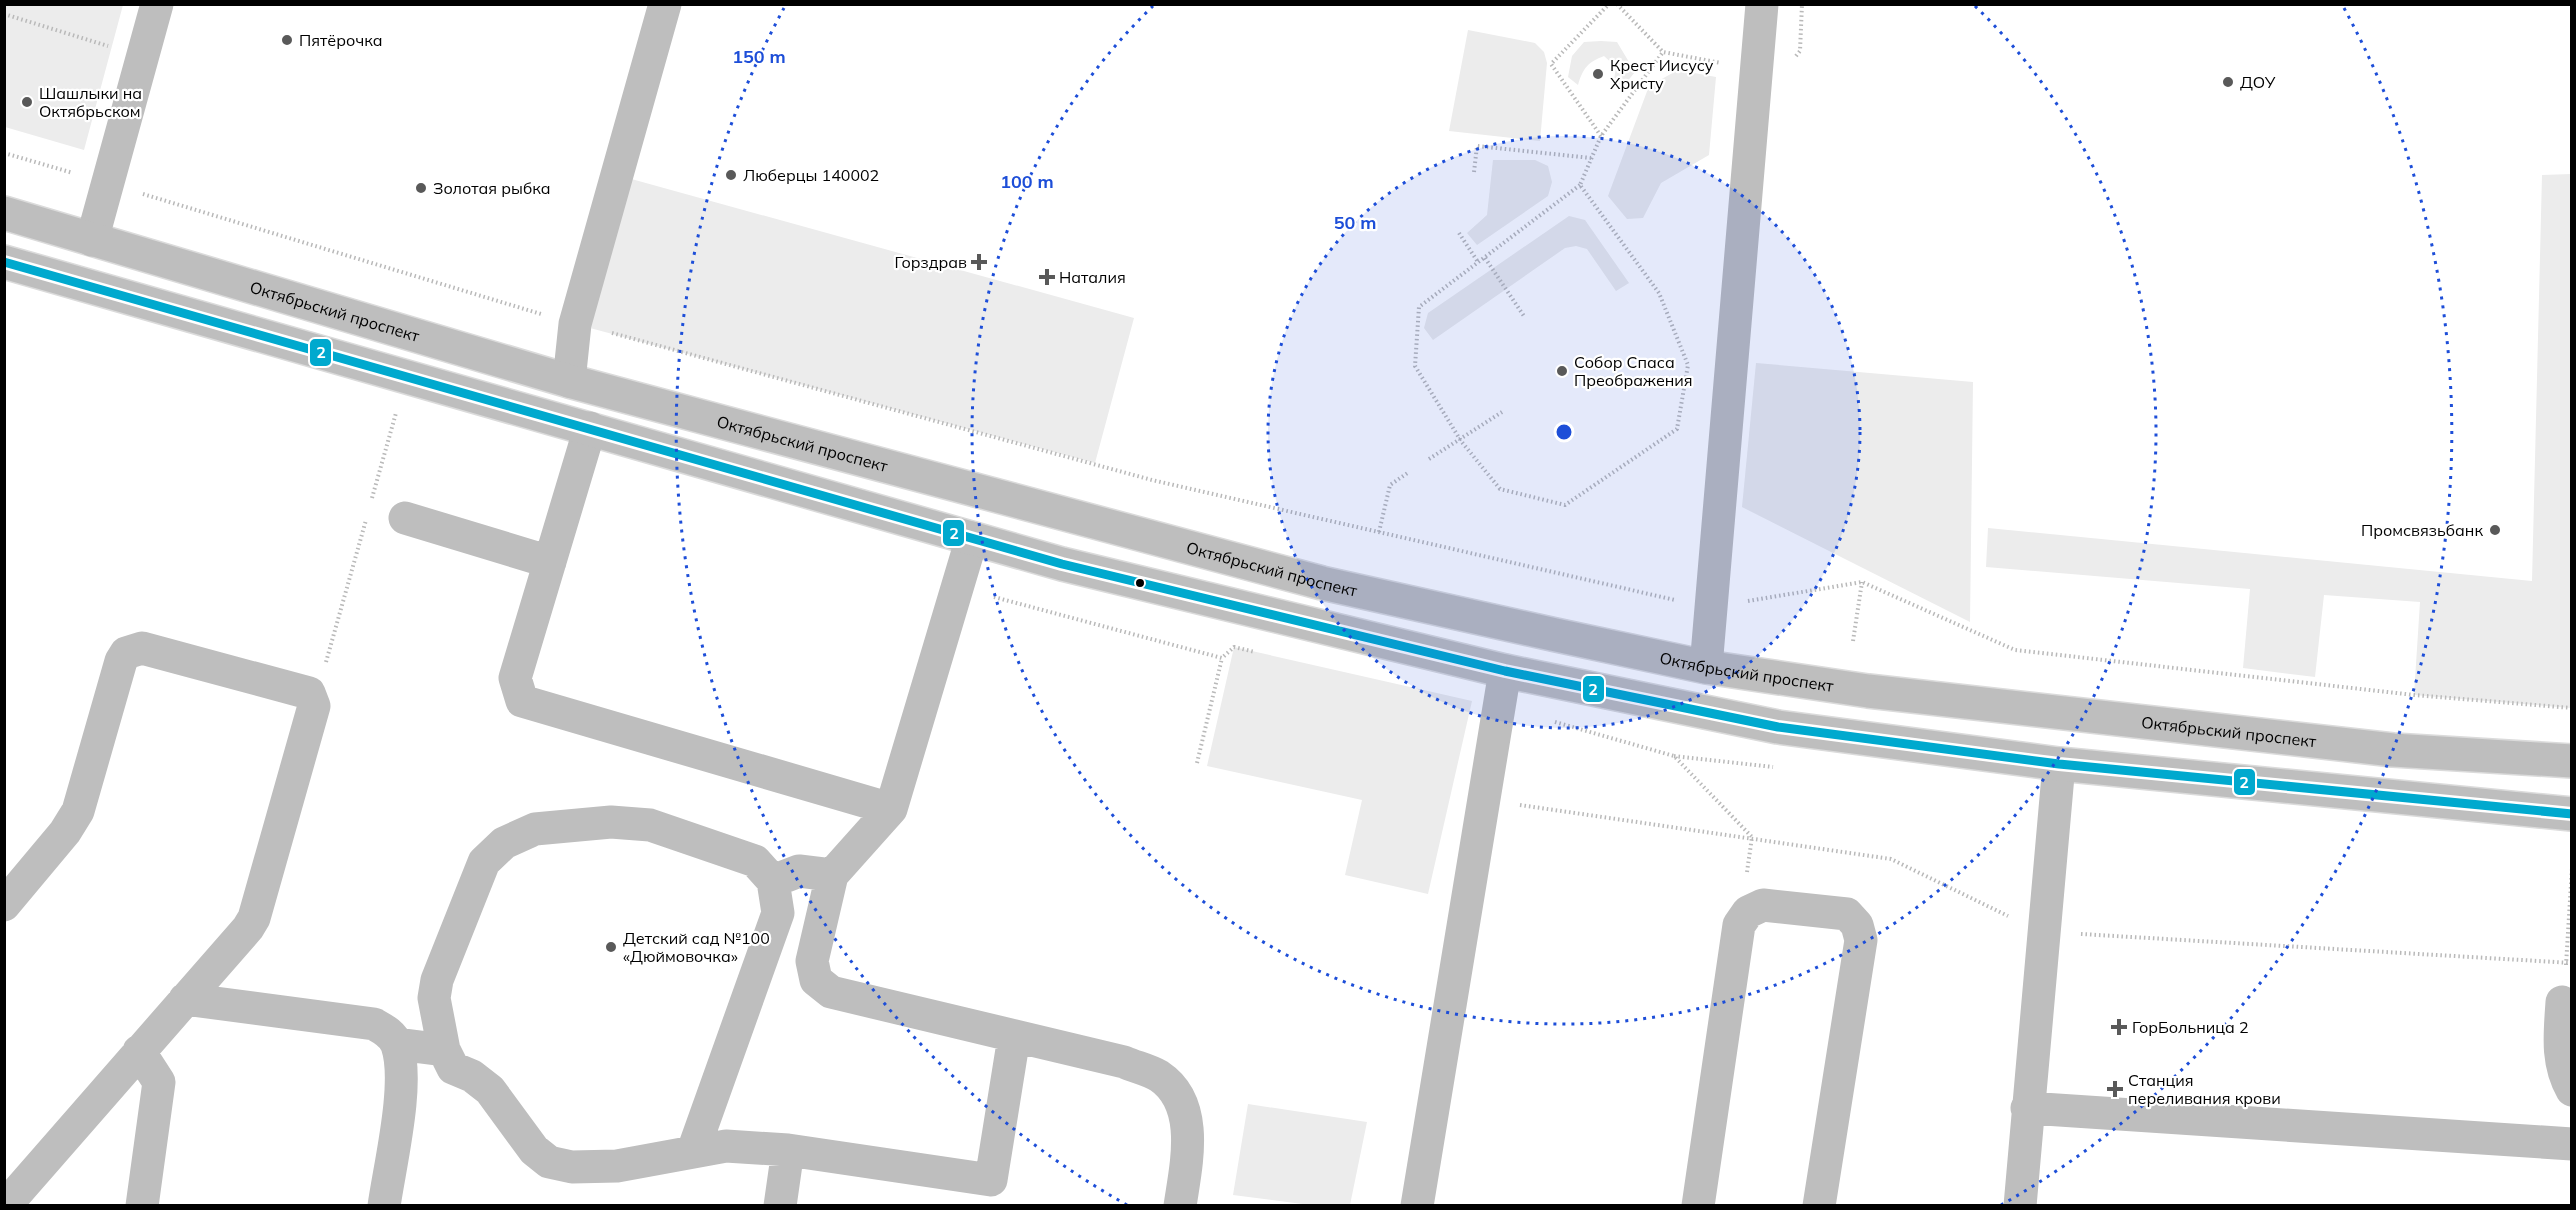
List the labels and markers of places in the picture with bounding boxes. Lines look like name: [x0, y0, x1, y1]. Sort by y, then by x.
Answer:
place label: Пятёрочка: [299, 30, 383, 50]
marker: Пятёрочка: [280, 33, 294, 47]
place label: Крест Иисусу Христу: [1610, 55, 1714, 93]
marker: Крест Иисусу Христу: [1591, 67, 1605, 81]
place label: ДОУ: [2240, 72, 2276, 92]
marker: ДОУ: [2221, 75, 2235, 89]
place label: Шашлыки на Октябрьском: [39, 83, 142, 121]
marker: Шашлыки на Октябрьском: [20, 95, 34, 109]
place label: Люберцы 140002: [743, 165, 879, 185]
marker: Люберцы 140002: [724, 168, 738, 182]
place label: Золотая рыбка: [433, 178, 551, 198]
marker: Золотая рыбка: [414, 181, 428, 195]
place label: Горздрав: [895, 252, 967, 272]
marker: Горздрав: [972, 255, 986, 269]
place label: Наталия: [1059, 267, 1126, 287]
marker: Наталия: [1040, 270, 1054, 284]
place label: Собор Спаса Преображения: [1574, 352, 1693, 390]
marker: Собор Спаса Преображения: [1555, 364, 1569, 378]
centre of rings: [1554, 422, 1574, 442]
place label: Промсвязьбанк: [2361, 520, 2483, 540]
marker: Промсвязьбанк: [2488, 523, 2502, 537]
unlabelled marker: [1134, 577, 1146, 589]
place label: Детский сад №100 «Дюймовочка»: [623, 928, 770, 966]
marker: Детский сад №100 «Дюймовочка»: [604, 940, 618, 954]
place label: ГорБольница 2: [2132, 1017, 2249, 1037]
marker: ГорБольница 2: [2110, 1018, 2128, 1036]
place label: Станция переливания крови: [2128, 1070, 2281, 1108]
marker: Станция переливания крови: [2106, 1080, 2124, 1098]

